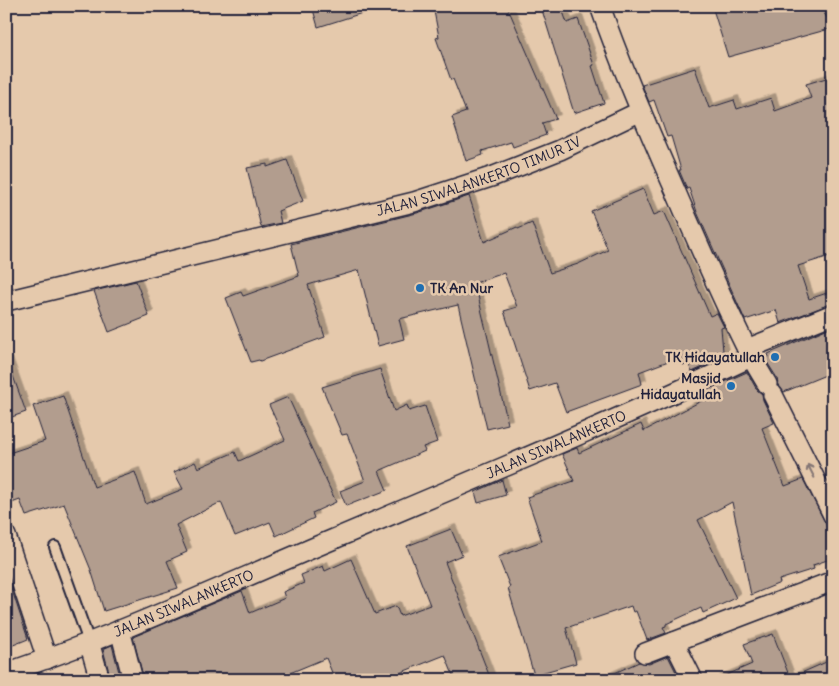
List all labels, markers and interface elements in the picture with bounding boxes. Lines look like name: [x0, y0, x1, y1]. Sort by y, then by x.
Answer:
street label: JALAN SIWALANKERTO TIMUR IV: [374, 132, 584, 220]
place label: TK An Nur: [430, 279, 493, 297]
marker: TK An Nur: [414, 282, 426, 294]
place label: TK Hidayatullah: [665, 348, 765, 366]
marker: TK Hidayatullah: [769, 351, 781, 363]
place label: Masjid Hidayatullah: [640, 369, 722, 403]
marker: Masjid Hidayatullah: [725, 380, 737, 392]
street label: JALAN SIWALANKERTO: [483, 406, 629, 483]
one-way arrow: [806, 464, 815, 479]
street label: JALAN SIWALANKERTO: [111, 565, 257, 641]

